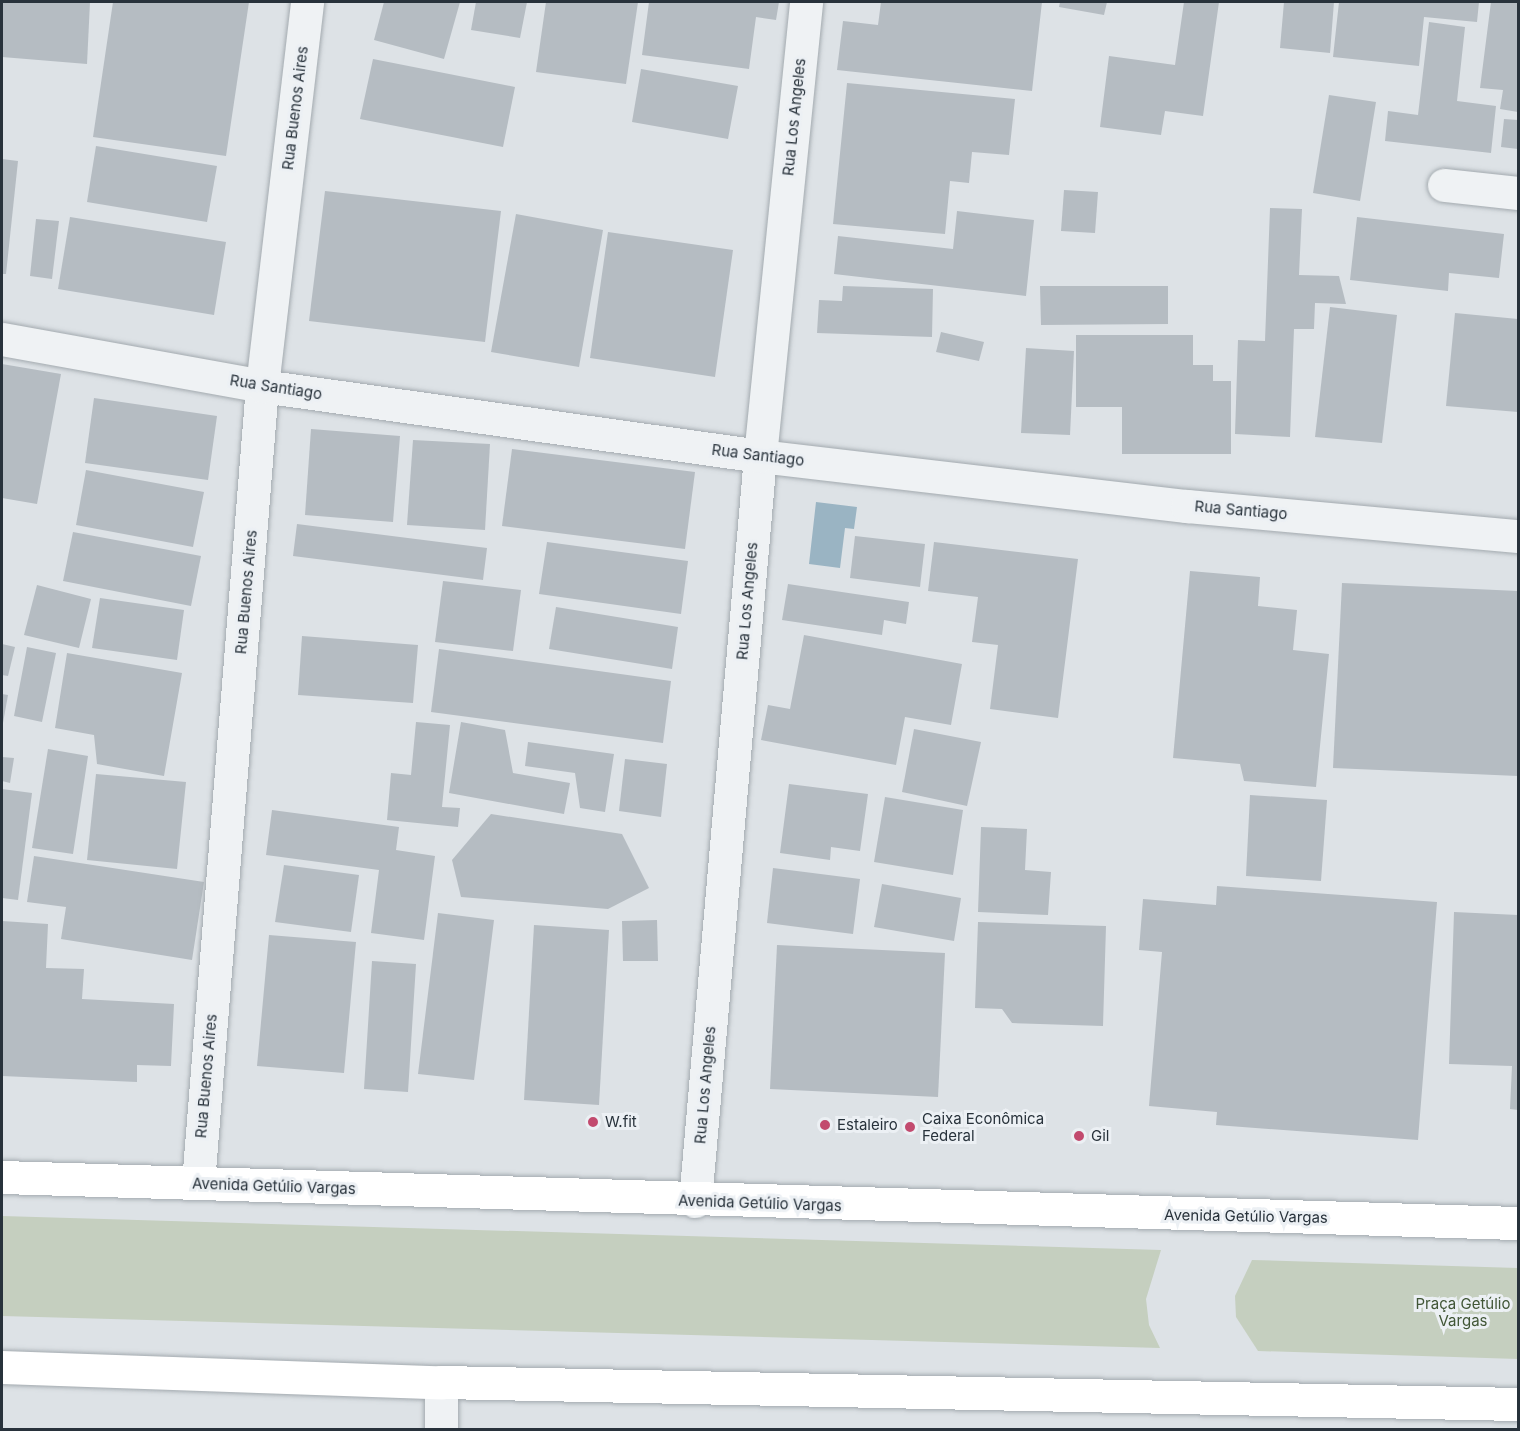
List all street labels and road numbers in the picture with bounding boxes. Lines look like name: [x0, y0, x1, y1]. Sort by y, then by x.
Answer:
street label: Rua Buenos Aires: [278, 45, 312, 171]
street label: Rua Los Angeles: [779, 57, 809, 177]
street label: Rua Santiago: [229, 371, 323, 403]
street label: Rua Santiago: [711, 440, 805, 470]
street label: Rua Santiago: [1194, 497, 1288, 523]
street label: Rua Buenos Aires: [232, 529, 260, 655]
street label: Rua Los Angeles: [733, 541, 761, 661]
street label: Rua Buenos Aires: [192, 1013, 220, 1139]
street label: Rua Los Angeles: [691, 1025, 719, 1145]
street label: Avenida Getúlio Vargas: [192, 1174, 356, 1198]
street label: Avenida Getúlio Vargas: [678, 1191, 842, 1215]
street label: Avenida Getúlio Vargas: [1164, 1206, 1328, 1226]

